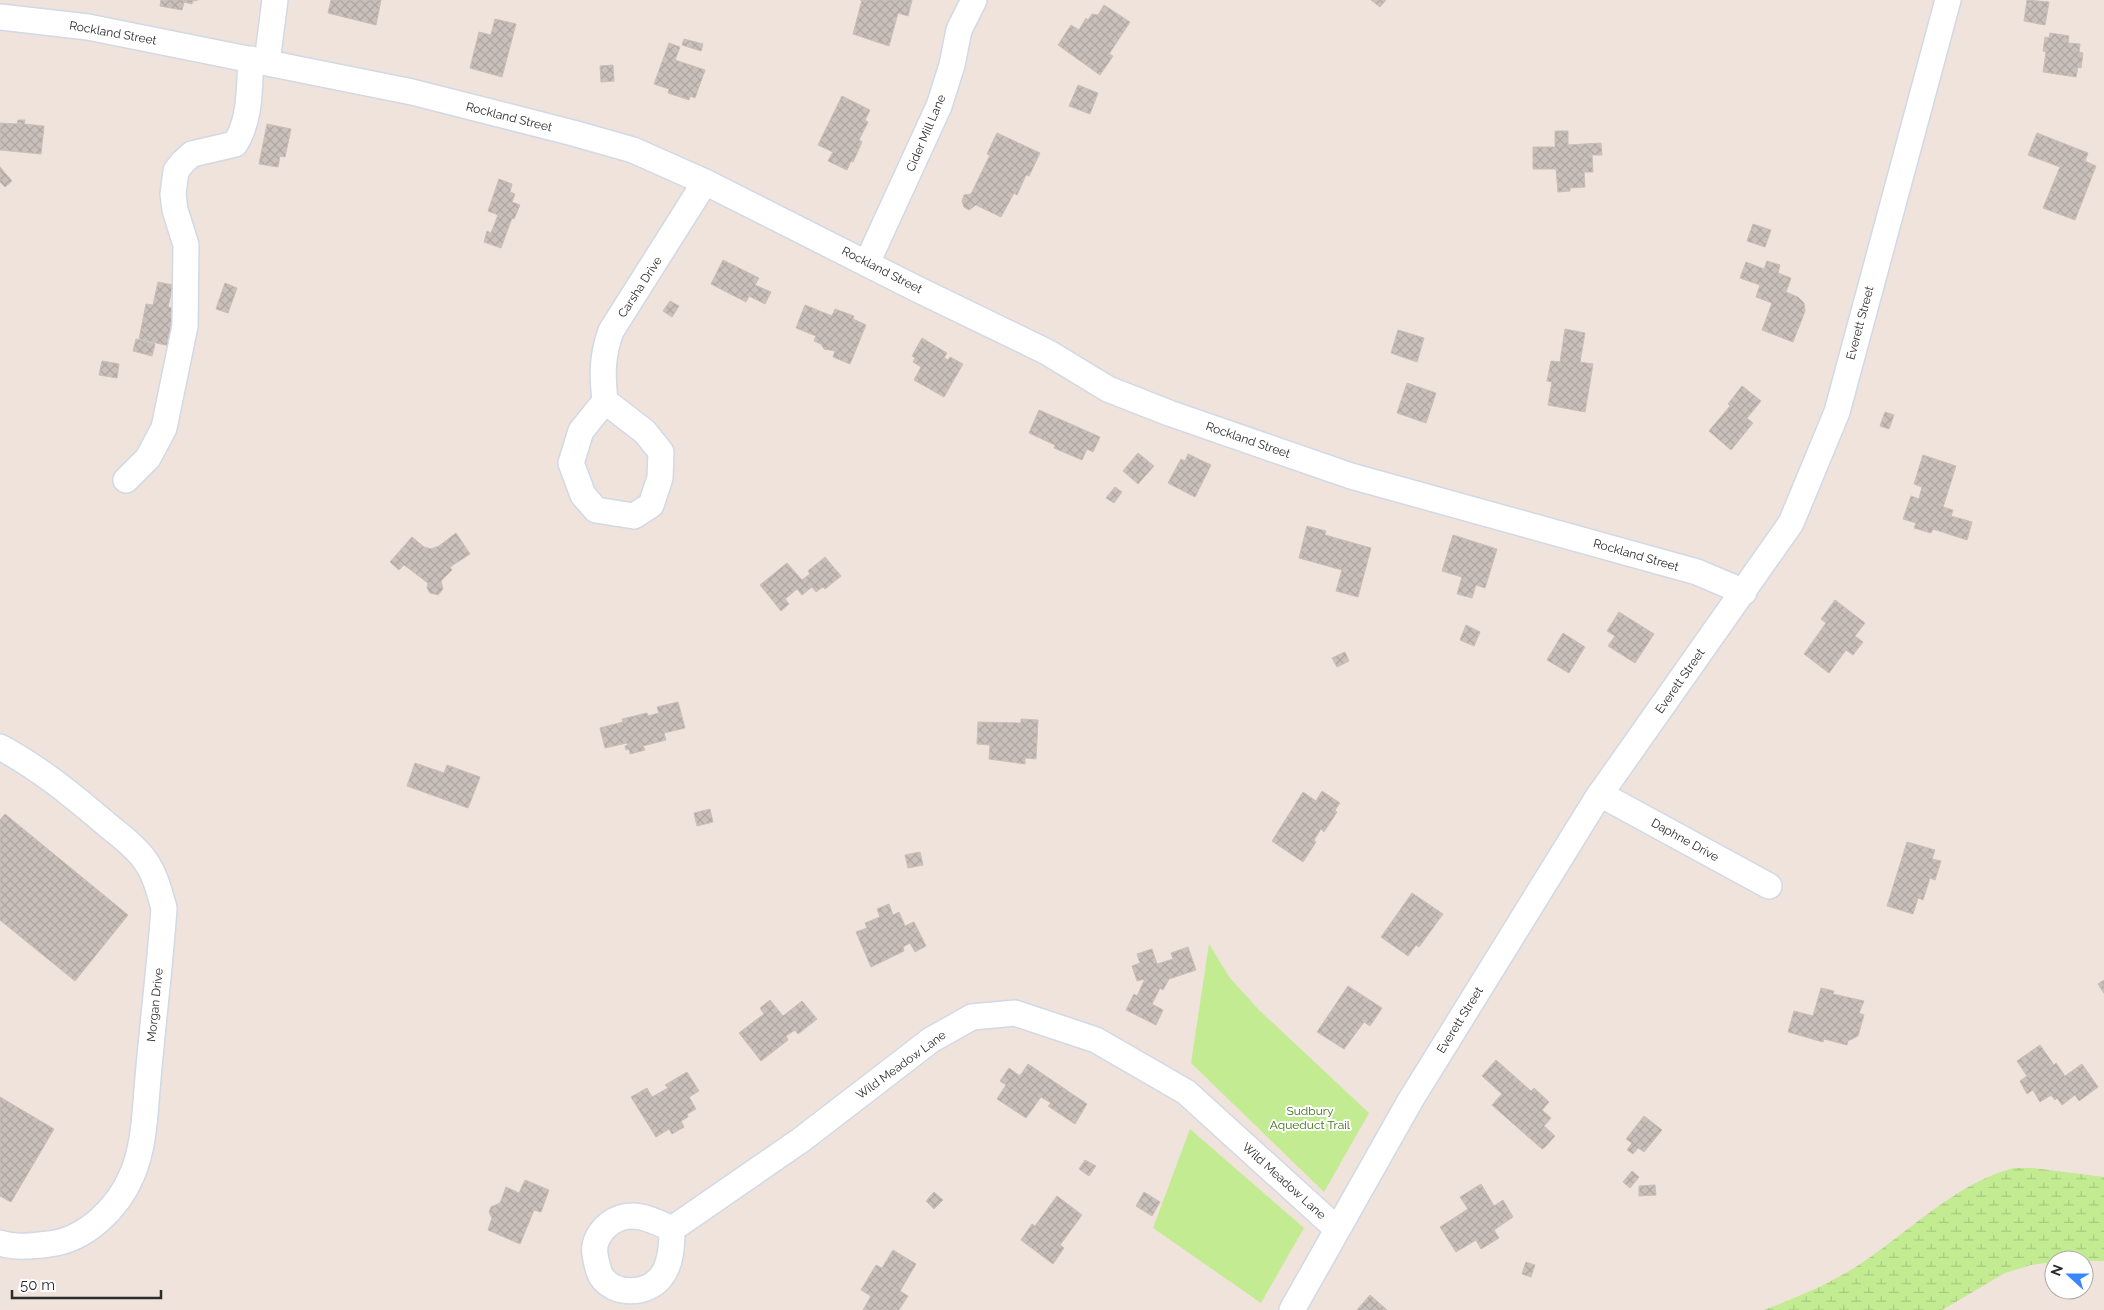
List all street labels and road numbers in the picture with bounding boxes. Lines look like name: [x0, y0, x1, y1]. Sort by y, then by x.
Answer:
street label: Rockland Street: [68, 18, 158, 48]
street label: Cider Mill Lane: [903, 92, 949, 174]
street label: Rockland Street: [464, 100, 554, 134]
street label: Rockland Street: [839, 244, 925, 296]
street label: Carsha Drive: [615, 254, 665, 320]
street label: Everett Street: [1843, 285, 1877, 361]
street label: Rockland Street: [1204, 419, 1292, 461]
street label: Rockland Street: [1592, 536, 1680, 574]
street label: Everett Street: [1653, 646, 1707, 716]
street label: Daphne Drive: [1649, 816, 1721, 864]
street label: Morgan Drive: [144, 967, 166, 1043]
street label: Everett Street: [1434, 984, 1486, 1056]
street label: Wild Meadow Lane: [853, 1028, 949, 1102]
street label: Wild Meadow Lane: [1239, 1140, 1329, 1222]

